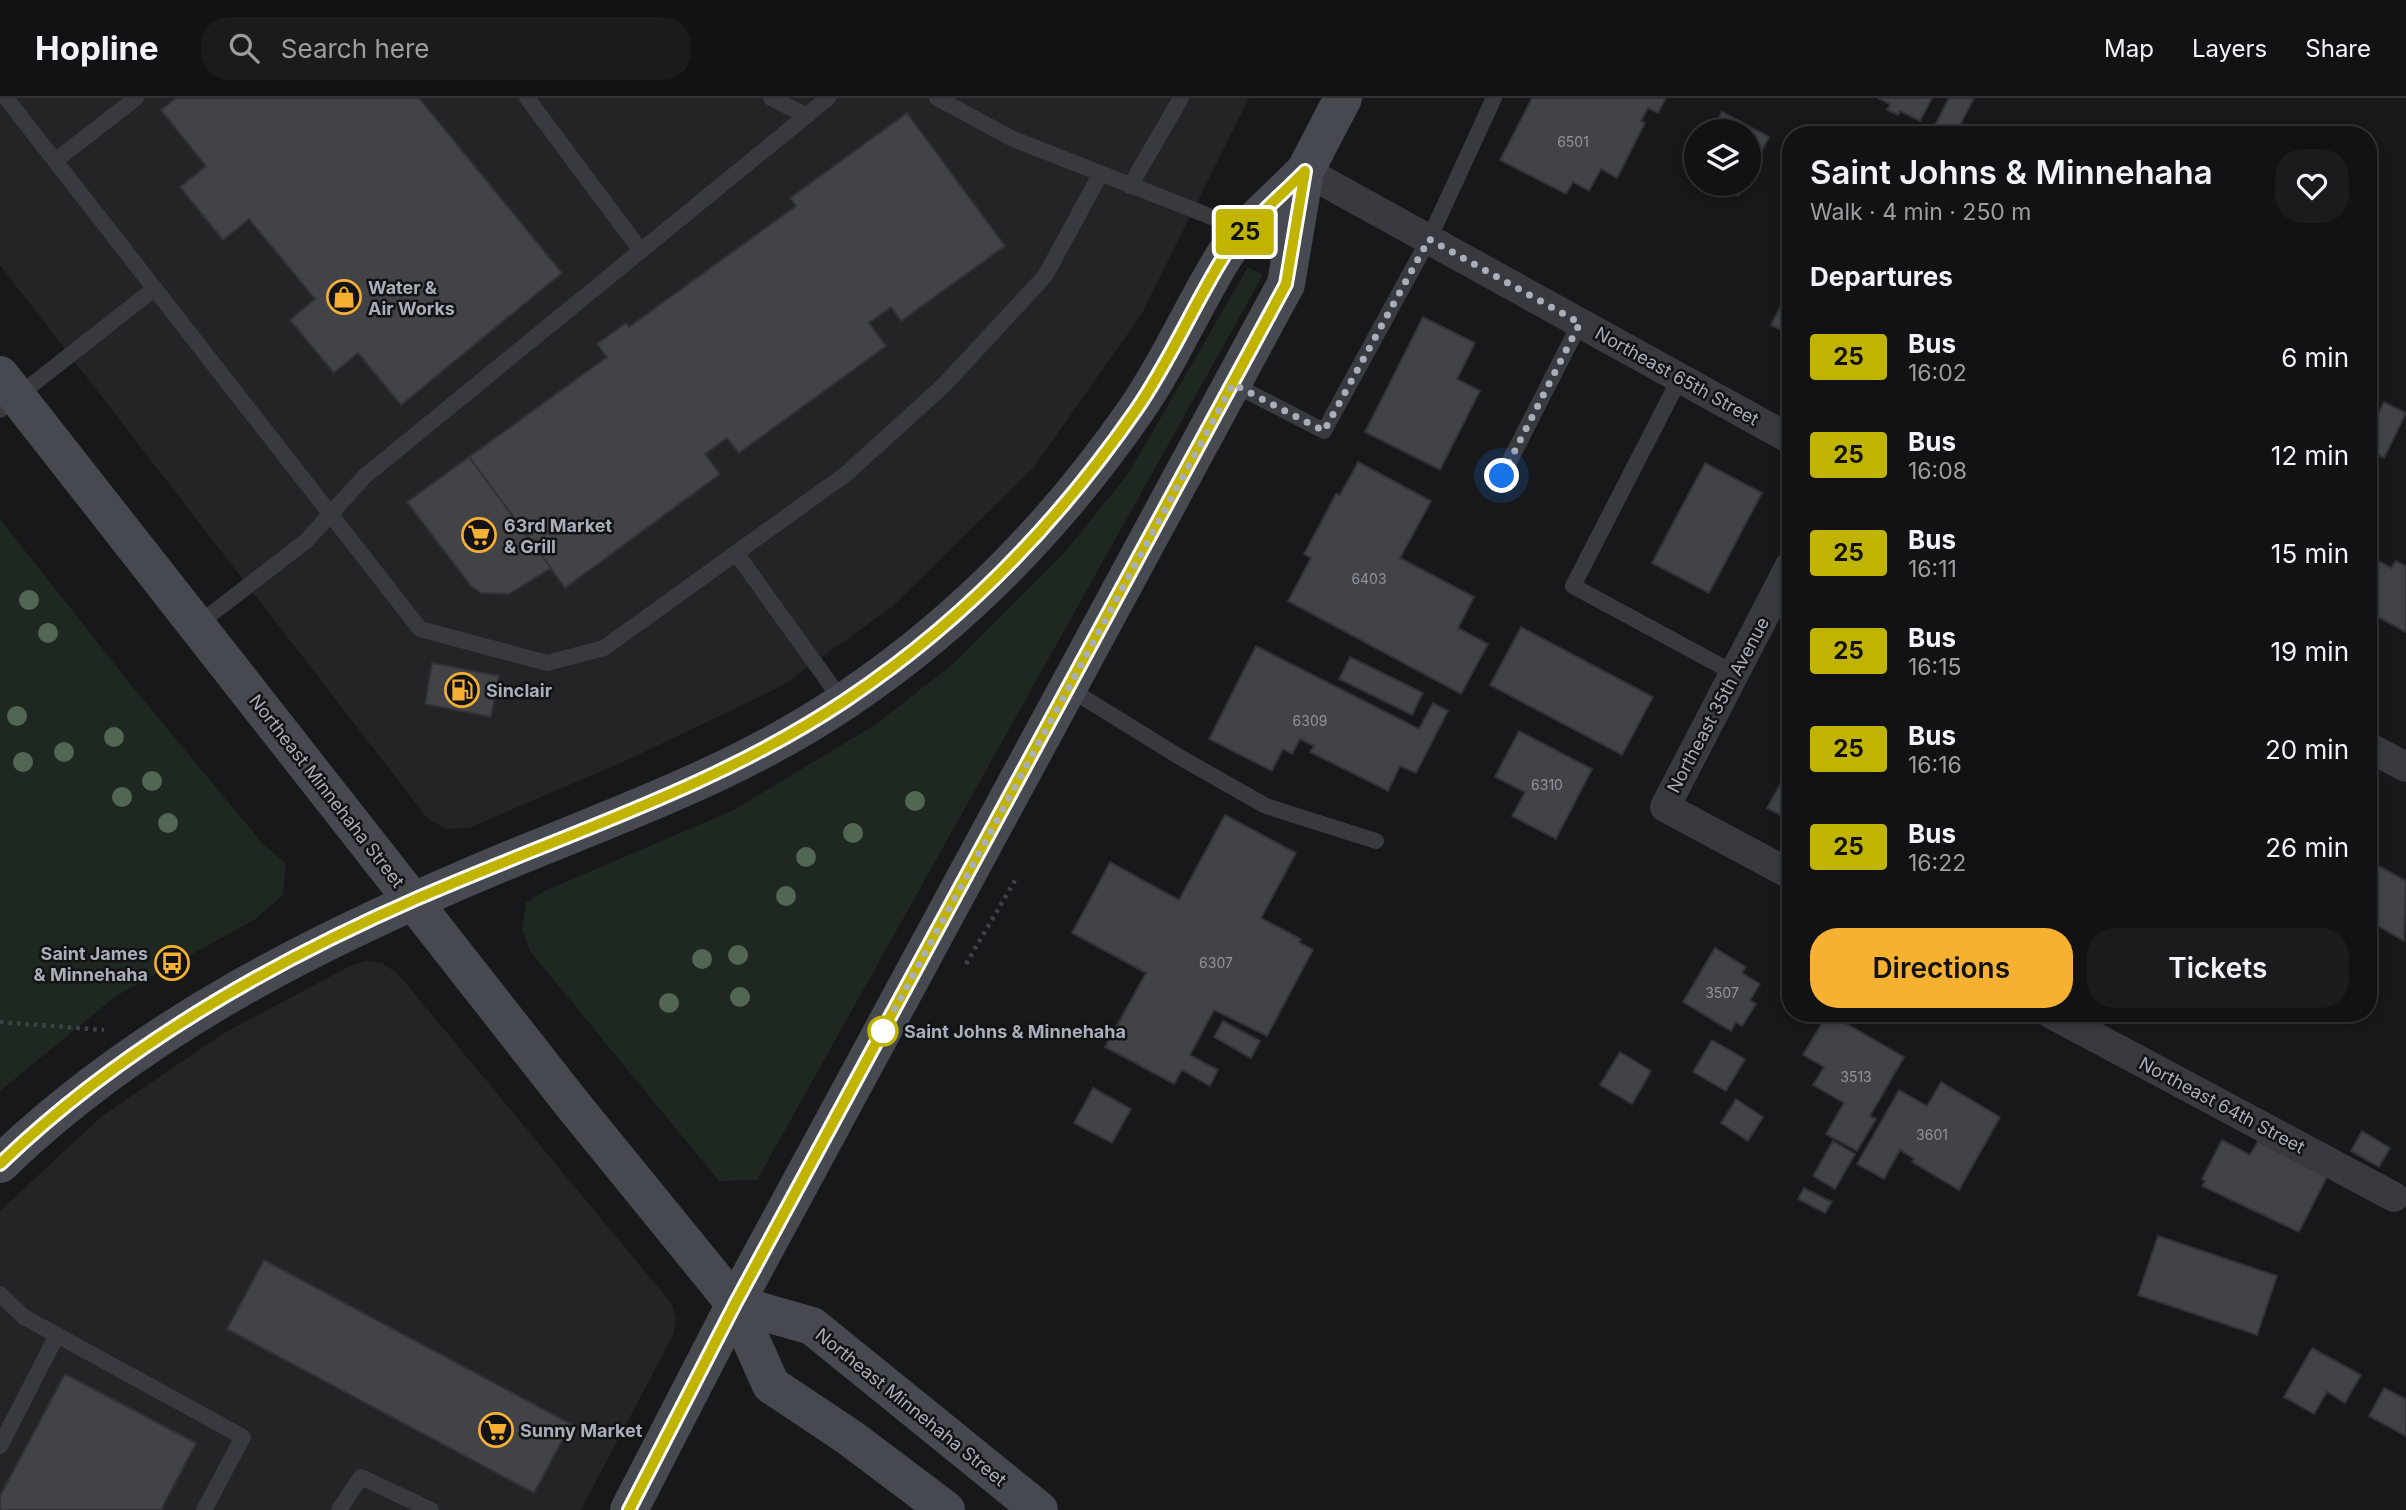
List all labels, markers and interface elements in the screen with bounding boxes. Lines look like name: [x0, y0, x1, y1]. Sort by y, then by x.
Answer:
search box: [201, 17, 691, 80]
text: Hopline: [35, 28, 159, 68]
icon: search: [225, 29, 263, 67]
text: Search here: [281, 33, 429, 64]
text: Map: [2104, 34, 2154, 63]
text: Layers: [2192, 34, 2267, 63]
text: Share: [2305, 34, 2371, 63]
map controls: [1684, 119, 1761, 196]
button: layers: [1684, 119, 1761, 196]
house number: 6501: [1557, 133, 1589, 150]
button: heart: [2275, 149, 2349, 223]
text: Saint Johns & Minnehaha: [1810, 152, 2213, 192]
text: Walk · 4 min · 250 m: [1810, 198, 2032, 226]
line badge: 25: [1214, 209, 1276, 255]
text: 25: [1230, 217, 1260, 246]
text: Departures: [1810, 261, 1953, 292]
place label: Water & Air Works: [368, 277, 455, 319]
shop icon: Water & Air Works: [325, 278, 363, 316]
street label: Northeast 65th Street: [1592, 322, 1763, 430]
text: Bus: [1908, 328, 1956, 359]
text: 25: [1833, 342, 1864, 371]
text: 6 min: [2281, 342, 2349, 373]
text: 16:02: [1908, 359, 1967, 387]
text: Bus: [1908, 426, 1956, 457]
text: 25: [1833, 440, 1864, 469]
text: 12 min: [2271, 440, 2349, 471]
text: 16:08: [1908, 457, 1967, 485]
your location: [1484, 458, 1519, 493]
place label: 63rd Market & Grill: [504, 515, 612, 557]
supermarket icon: 63rd Market & Grill: [460, 516, 498, 554]
text: Bus: [1908, 524, 1956, 555]
text: 25: [1833, 538, 1864, 567]
text: 15 min: [2271, 538, 2349, 569]
text: 16:11: [1908, 555, 1957, 583]
house number: 6403: [1351, 570, 1387, 587]
street label: Northeast 35th Avenue: [1663, 614, 1773, 796]
text: Bus: [1908, 622, 1956, 653]
text: 25: [1833, 636, 1864, 665]
text: 19 min: [2271, 636, 2349, 667]
text: 16:15: [1908, 653, 1962, 681]
fuel station icon: Sinclair: [443, 671, 481, 709]
place label: Sinclair: [486, 680, 552, 701]
street label: Northeast Minnehaha Street: [245, 690, 409, 892]
house number: 6309: [1293, 712, 1327, 729]
text: Bus: [1908, 720, 1956, 751]
text: 25: [1833, 734, 1864, 763]
text: 20 min: [2265, 734, 2349, 765]
text: 16:16: [1908, 751, 1962, 779]
house number: 6310: [1531, 776, 1563, 793]
text: Bus: [1908, 818, 1956, 849]
text: 25: [1833, 832, 1864, 861]
text: 26 min: [2265, 832, 2349, 863]
text: 16:22: [1908, 849, 1966, 877]
button: Directions: [1810, 928, 2073, 1008]
button: Tickets: [2087, 928, 2349, 1008]
place label: Saint James & Minnehaha: [34, 943, 148, 985]
bus stop icon: Saint James & Minnehaha: [153, 944, 191, 982]
house number: 6307: [1199, 954, 1233, 971]
house number: 3507: [1705, 984, 1739, 1001]
marker: Saint Johns & Minnehaha: [868, 1016, 898, 1046]
place label: Saint Johns & Minnehaha: [904, 1021, 1126, 1042]
street label: Northeast 64th Street: [2136, 1052, 2308, 1158]
house number: 3513: [1840, 1068, 1872, 1085]
house number: 3601: [1916, 1126, 1948, 1143]
street label: Northeast Minnehaha Street: [812, 1324, 1011, 1490]
supermarket icon: Sunny Market: [477, 1411, 515, 1449]
place label: Sunny Market: [520, 1420, 643, 1441]

